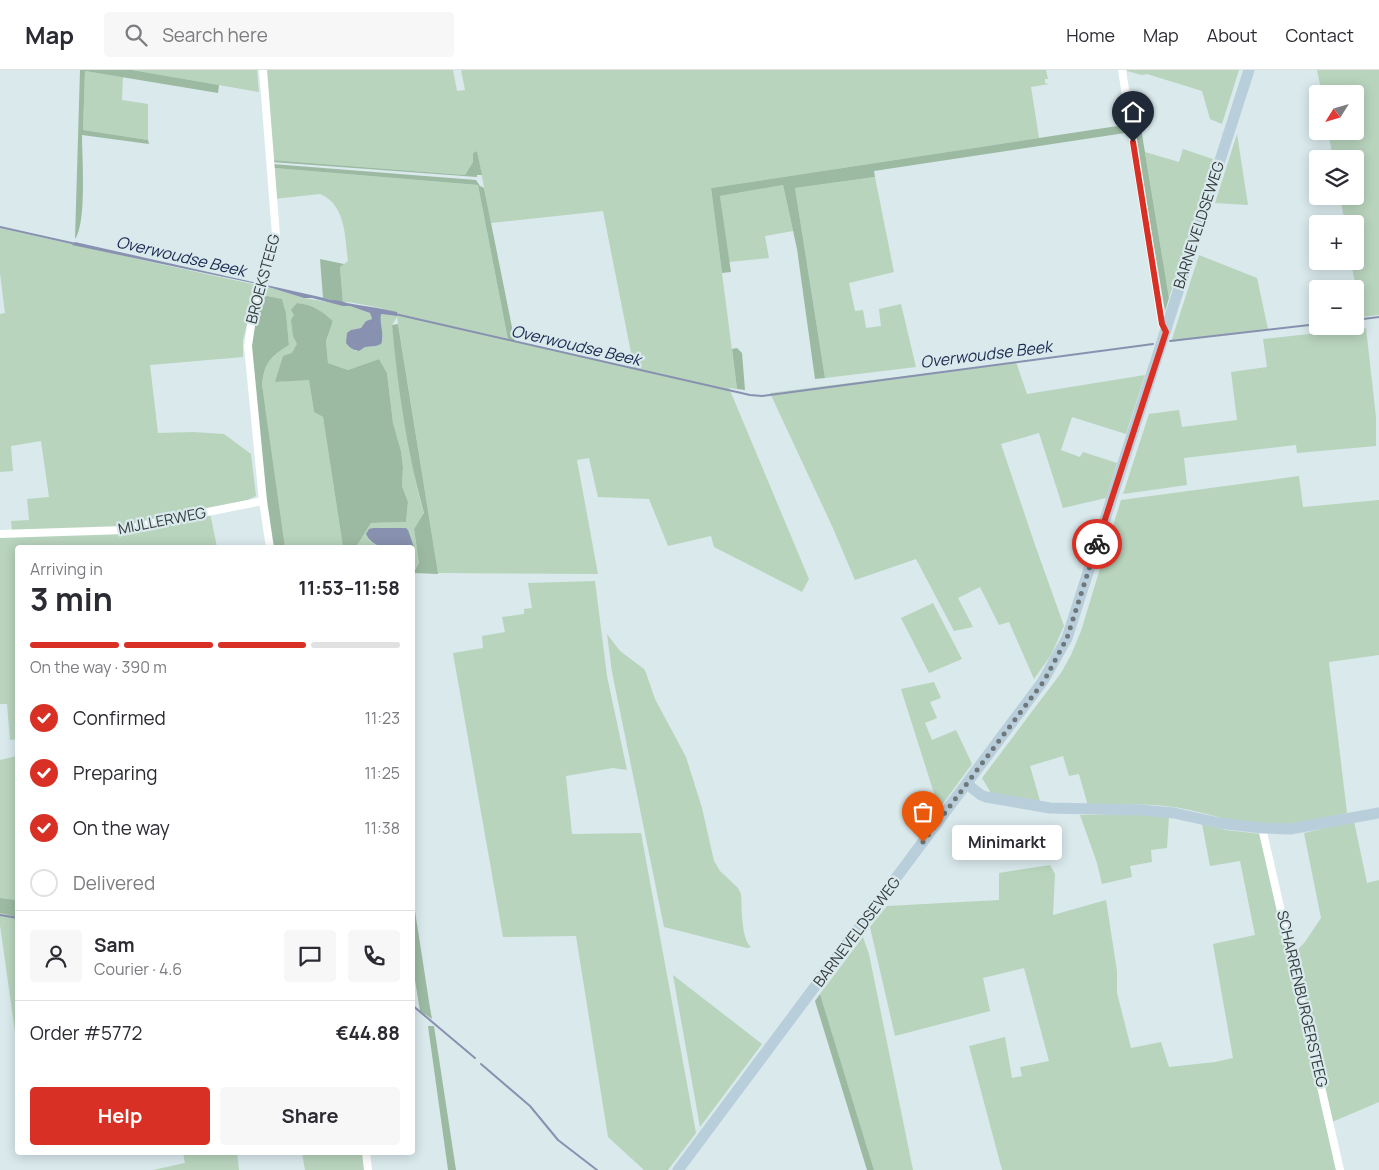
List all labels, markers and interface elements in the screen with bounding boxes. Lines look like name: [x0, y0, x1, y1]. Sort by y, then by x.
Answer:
search box: [104, 12, 454, 57]
text: Map: [25, 18, 74, 51]
icon: search: [122, 21, 150, 49]
text: Search here: [162, 22, 268, 48]
text: Home: [1066, 23, 1115, 47]
text: Map: [1143, 23, 1179, 47]
text: About: [1207, 23, 1257, 47]
text: Contact: [1285, 23, 1354, 47]
north arrow: [1309, 85, 1364, 140]
map controls: [1309, 85, 1364, 335]
pin: [1112, 91, 1154, 142]
icon: home: [1119, 98, 1147, 126]
button: layers: [1309, 150, 1364, 205]
street label: BARNEVELDSEWEG: [1168, 158, 1229, 291]
button: +: [1309, 215, 1364, 270]
water label: Overwoudse Beek: [114, 230, 250, 282]
street label: BROEKSTEEG: [240, 231, 285, 326]
button: −: [1309, 280, 1364, 335]
water label: Overwoudse Beek: [509, 319, 645, 371]
water label: Overwoudse Beek: [919, 335, 1055, 373]
street label: MIJLLERWEG: [116, 502, 208, 539]
courier: [1072, 519, 1122, 569]
icon: bike: [1083, 530, 1111, 558]
text: Arriving in: [30, 558, 103, 580]
text: 11:53–11:58: [299, 575, 400, 601]
text: 3 min: [30, 577, 113, 621]
text: On the way · 390 m: [30, 656, 167, 678]
icon: check: [30, 704, 58, 732]
text: Confirmed: [73, 705, 166, 731]
text: 11:23: [365, 707, 400, 729]
icon: check: [30, 759, 58, 787]
text: Preparing: [73, 760, 158, 786]
text: 11:25: [364, 762, 400, 784]
pin: [902, 791, 944, 842]
icon: bag: [909, 798, 937, 826]
icon: check: [30, 814, 58, 842]
text: On the way: [73, 815, 170, 841]
text: 11:38: [365, 817, 400, 839]
callout: Minimarkt: [953, 824, 1063, 860]
text: Minimarkt: [968, 831, 1046, 853]
text: Delivered: [73, 870, 155, 896]
street label: BARNEVELDSEWEG: [808, 872, 905, 991]
street label: SCHARRENBURGERSTEEG: [1272, 909, 1333, 1090]
button: person: [30, 930, 82, 982]
button: chat: [284, 930, 336, 982]
button: phone: [348, 930, 400, 982]
text: Sam: [94, 932, 135, 958]
text: Courier · 4.6: [94, 958, 182, 980]
text: Order #5772: [30, 1020, 142, 1046]
text: €44.88: [336, 1020, 400, 1046]
button: Help: [30, 1087, 210, 1145]
button: Share: [220, 1087, 400, 1145]

